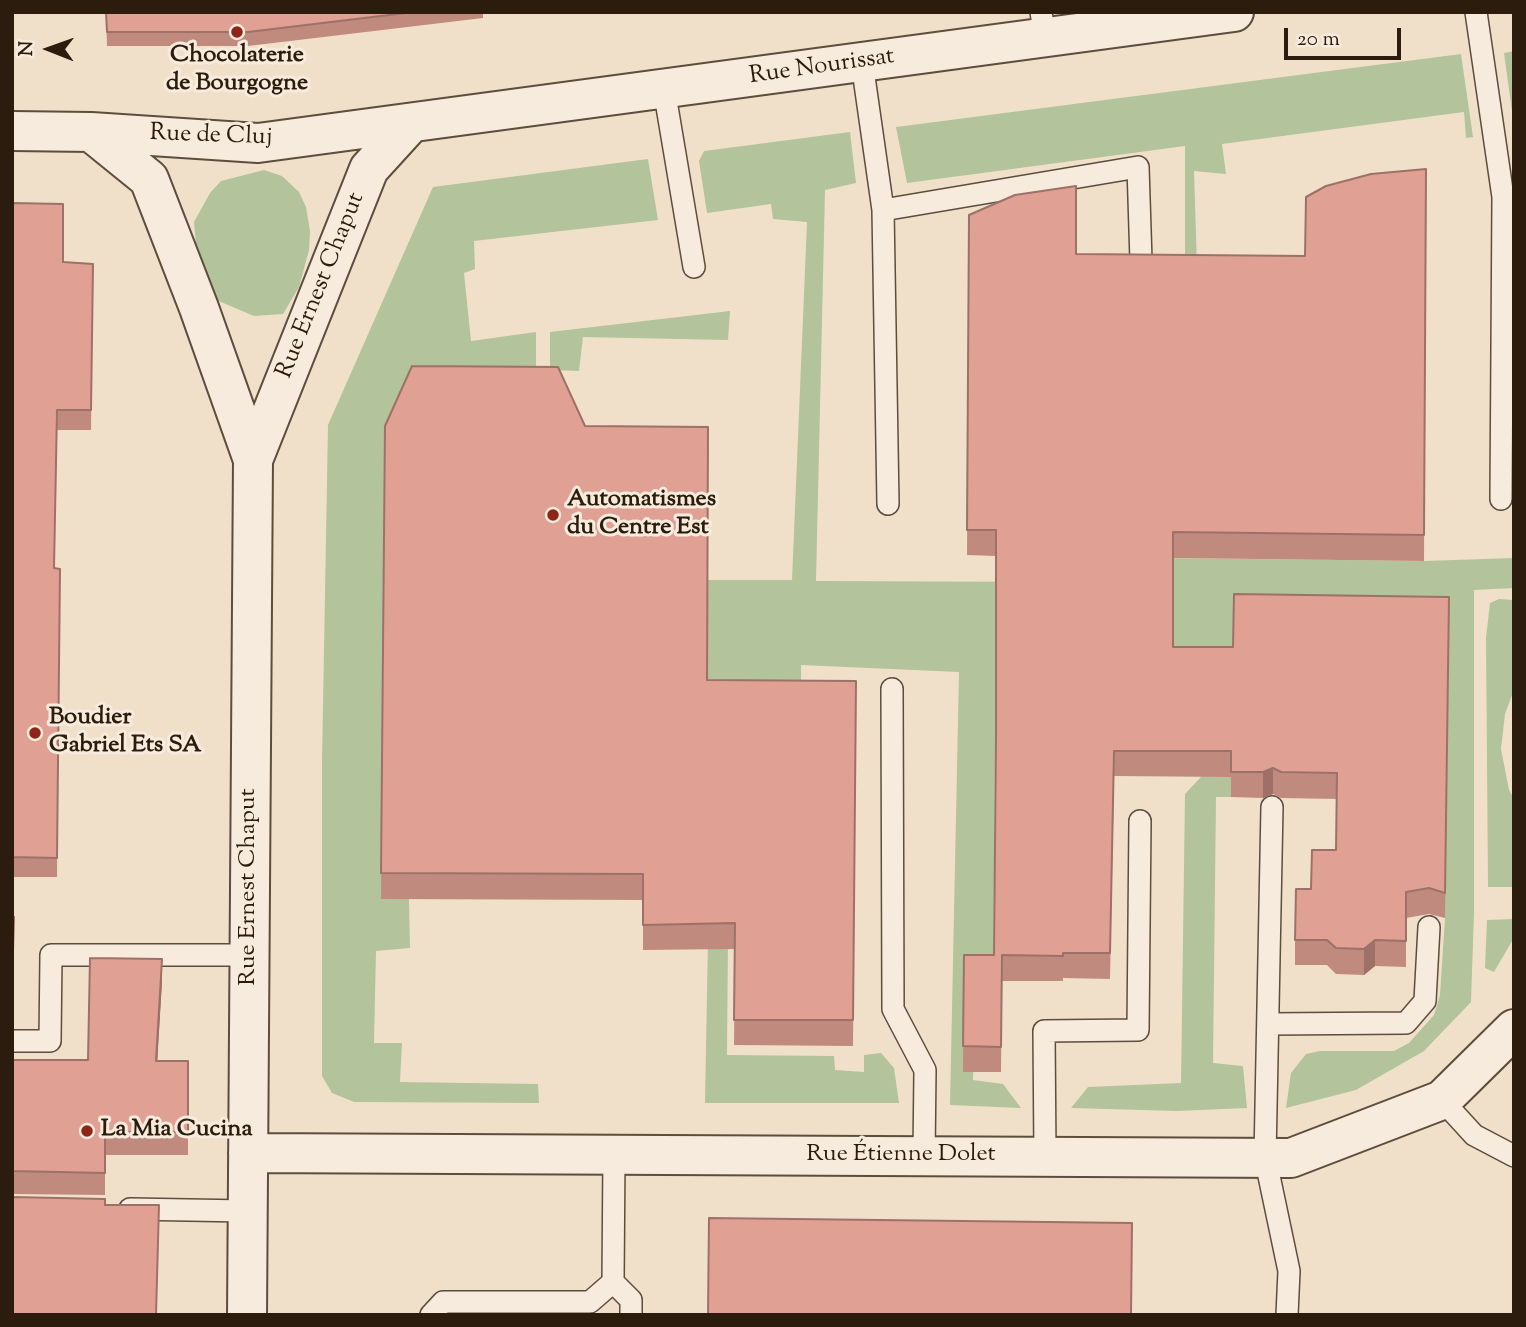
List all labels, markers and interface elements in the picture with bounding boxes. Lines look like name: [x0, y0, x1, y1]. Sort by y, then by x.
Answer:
north arrow: [14, 14, 84, 84]
scale bar: [1288, 14, 1405, 58]
marker: Chocolaterie de Bourgogne: [229, 24, 245, 40]
text: 20 m: [1297, 25, 1340, 55]
text: N: [14, 41, 41, 56]
place label: Chocolaterie de Bourgogne: [166, 43, 308, 99]
street label: Rue Nourissat: [748, 44, 896, 92]
street label: Rue de Cluj: [149, 120, 273, 154]
street label: Rue Ernest Chaput: [272, 189, 372, 383]
place label: Automatismes du Centre Est: [567, 487, 716, 543]
marker: Automatismes du Centre Est: [545, 507, 561, 523]
place label: Boudier Gabriel Ets SA: [49, 705, 201, 761]
marker: Boudier Gabriel Ets SA: [27, 725, 43, 741]
street label: Rue Ernest Chaput: [236, 788, 264, 986]
place label: La Mia Cucina: [101, 1117, 252, 1145]
marker: La Mia Cucina: [79, 1123, 95, 1139]
street label: Rue Étienne Dolet: [806, 1142, 996, 1170]

